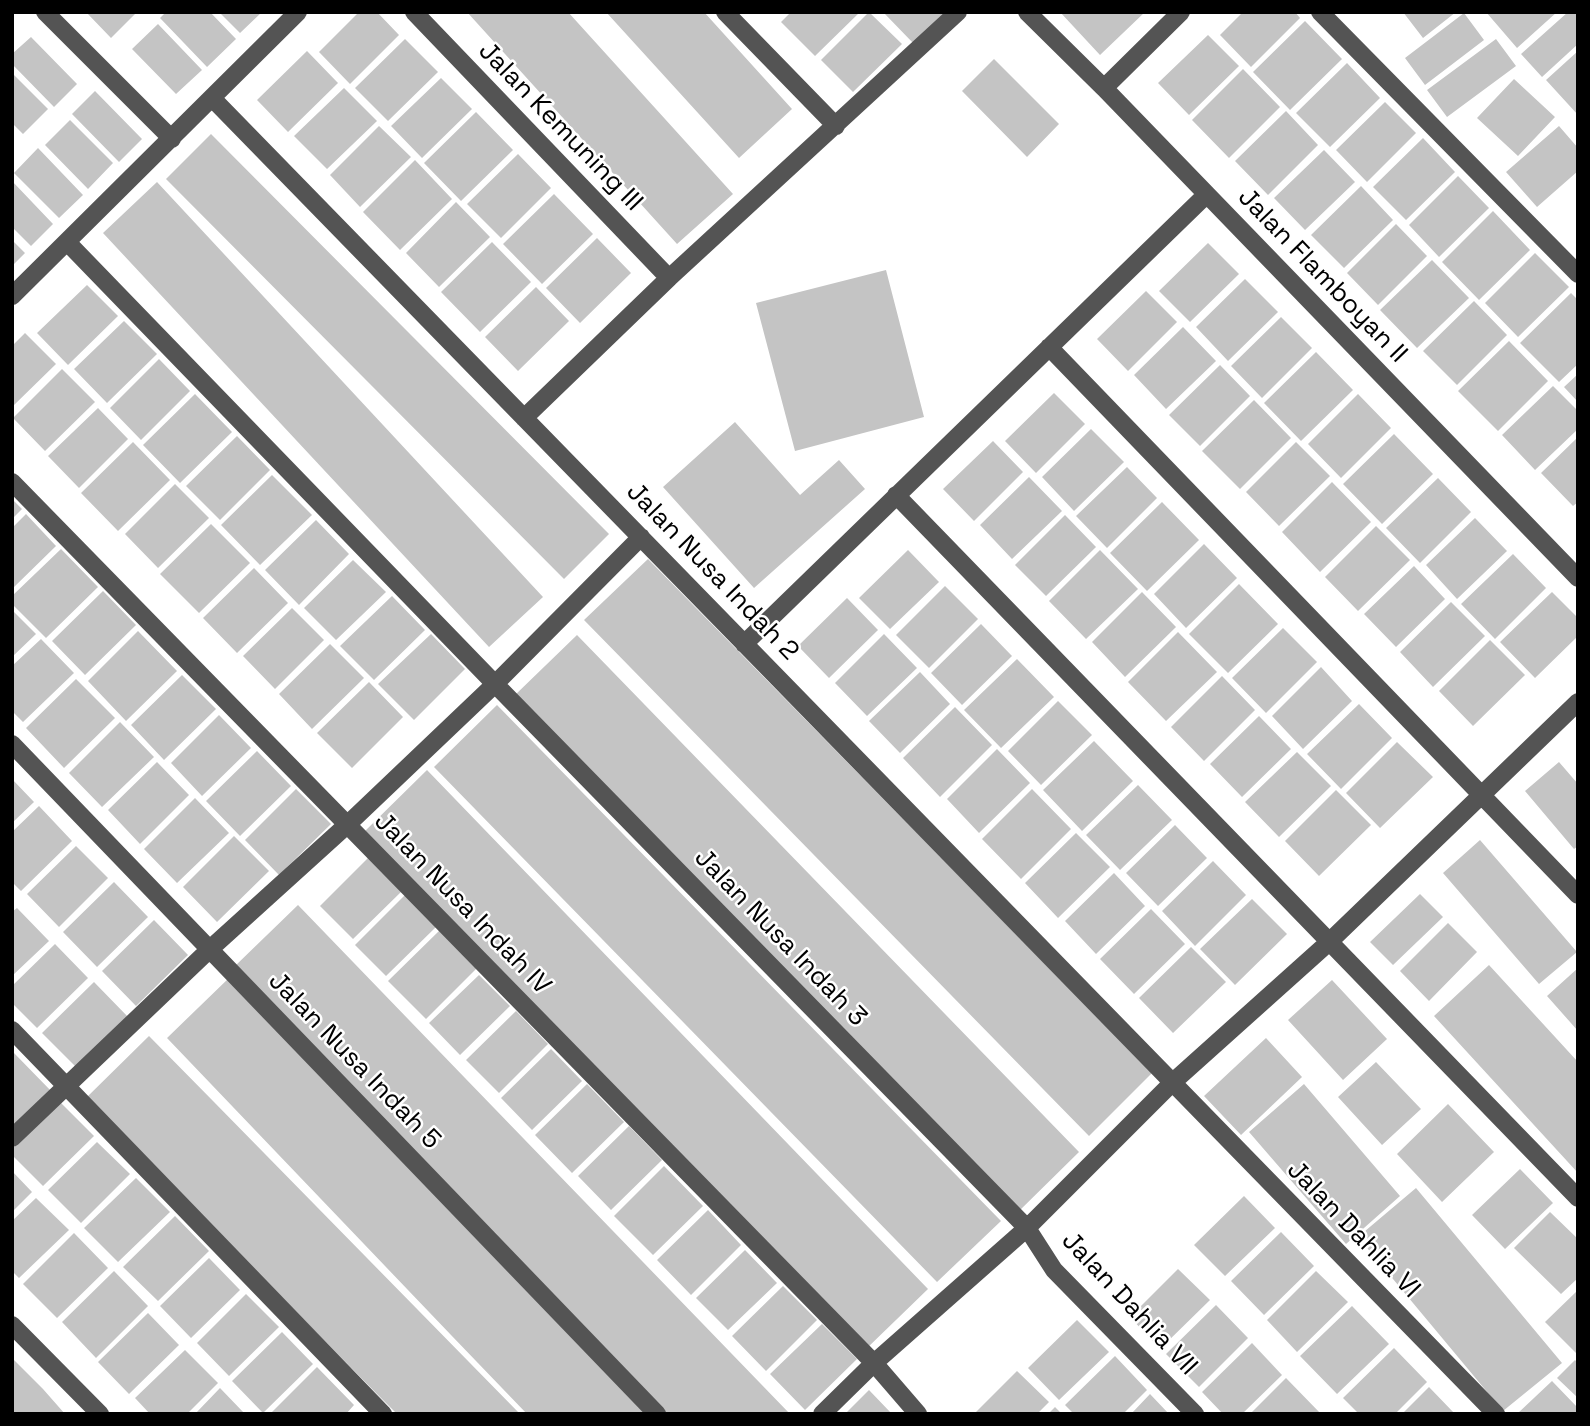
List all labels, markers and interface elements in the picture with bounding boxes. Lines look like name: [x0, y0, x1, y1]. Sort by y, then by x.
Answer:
street label: Jalan Kemuning III: [471, 36, 649, 218]
street label: Jalan Flamboyan II: [1231, 182, 1413, 370]
street label: Jalan Nusa Indah 2: [619, 477, 805, 667]
street label: Jalan Nusa Indah IV: [367, 806, 557, 1002]
street label: Jalan Nusa Indah 3: [687, 843, 873, 1033]
street label: Jalan Nusa Indah 5: [261, 966, 447, 1156]
street label: Jalan Dahlia VI: [1280, 1155, 1426, 1305]
street label: Jalan Dahlia VII: [1055, 1226, 1203, 1382]

